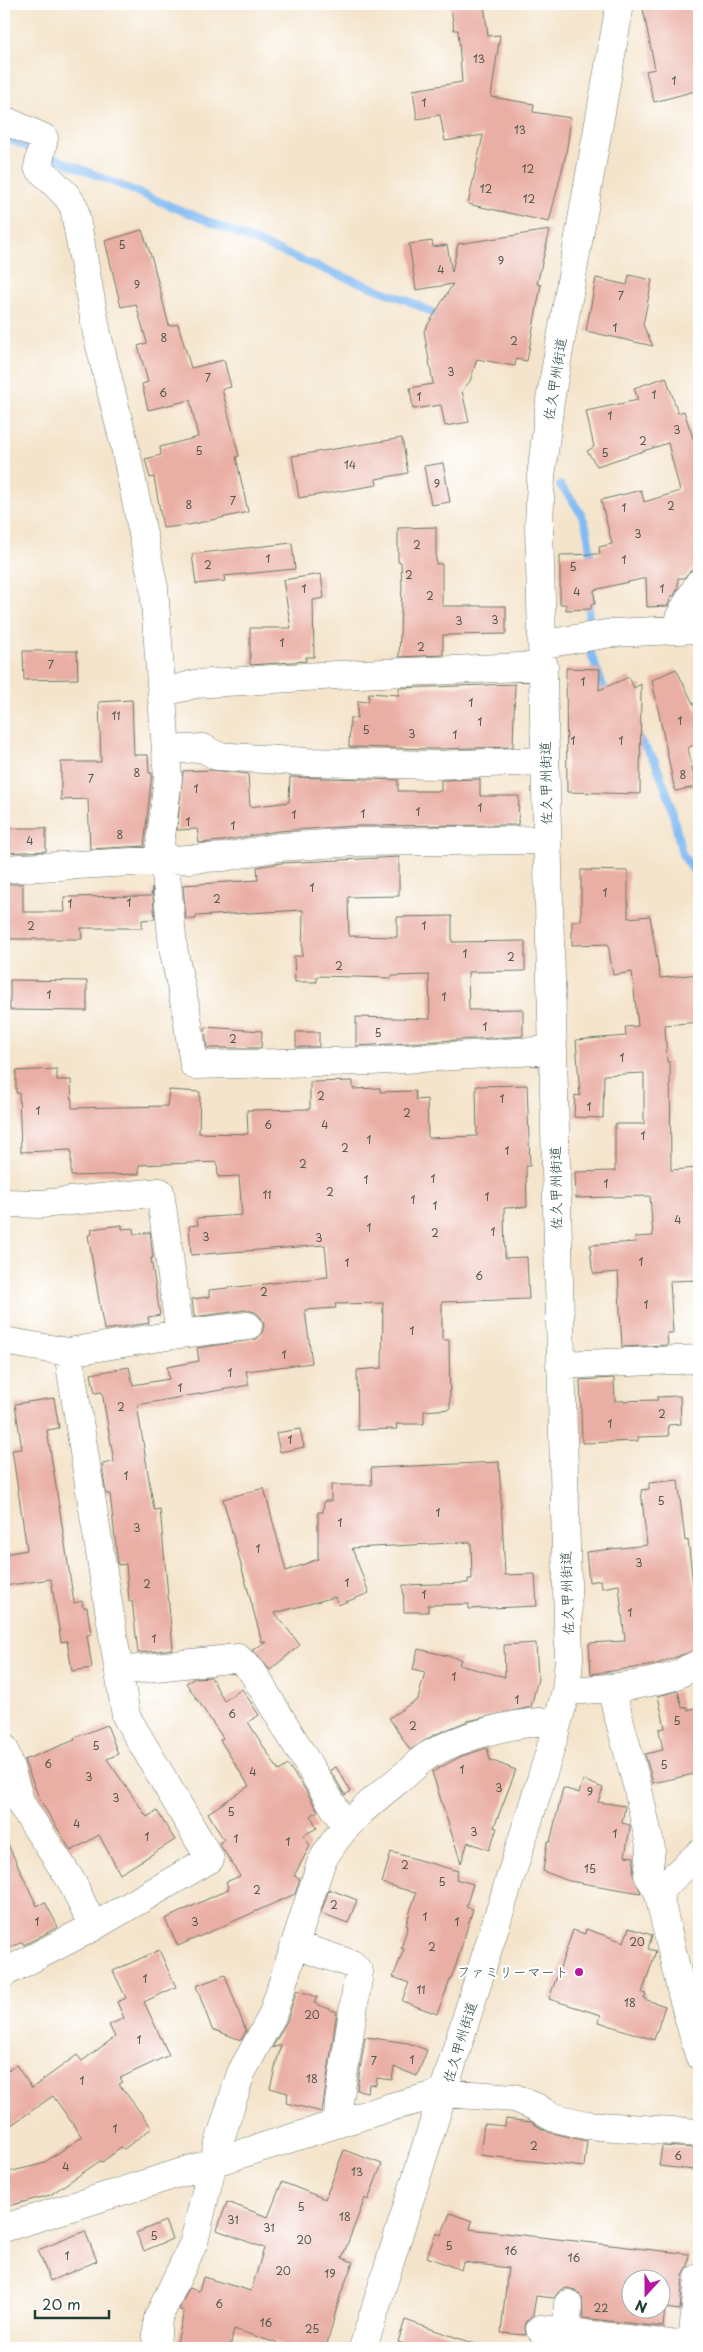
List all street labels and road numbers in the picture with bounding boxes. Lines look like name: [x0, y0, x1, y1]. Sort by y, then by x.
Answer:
street label: 佐久甲州街道: [538, 336, 571, 422]
street label: 佐久甲州街道: [534, 741, 557, 825]
street label: 佐久甲州街道: [544, 1146, 567, 1230]
street label: 佐久甲州街道: [555, 1551, 578, 1635]
street label: 佐久甲州街道: [437, 1999, 482, 2085]

